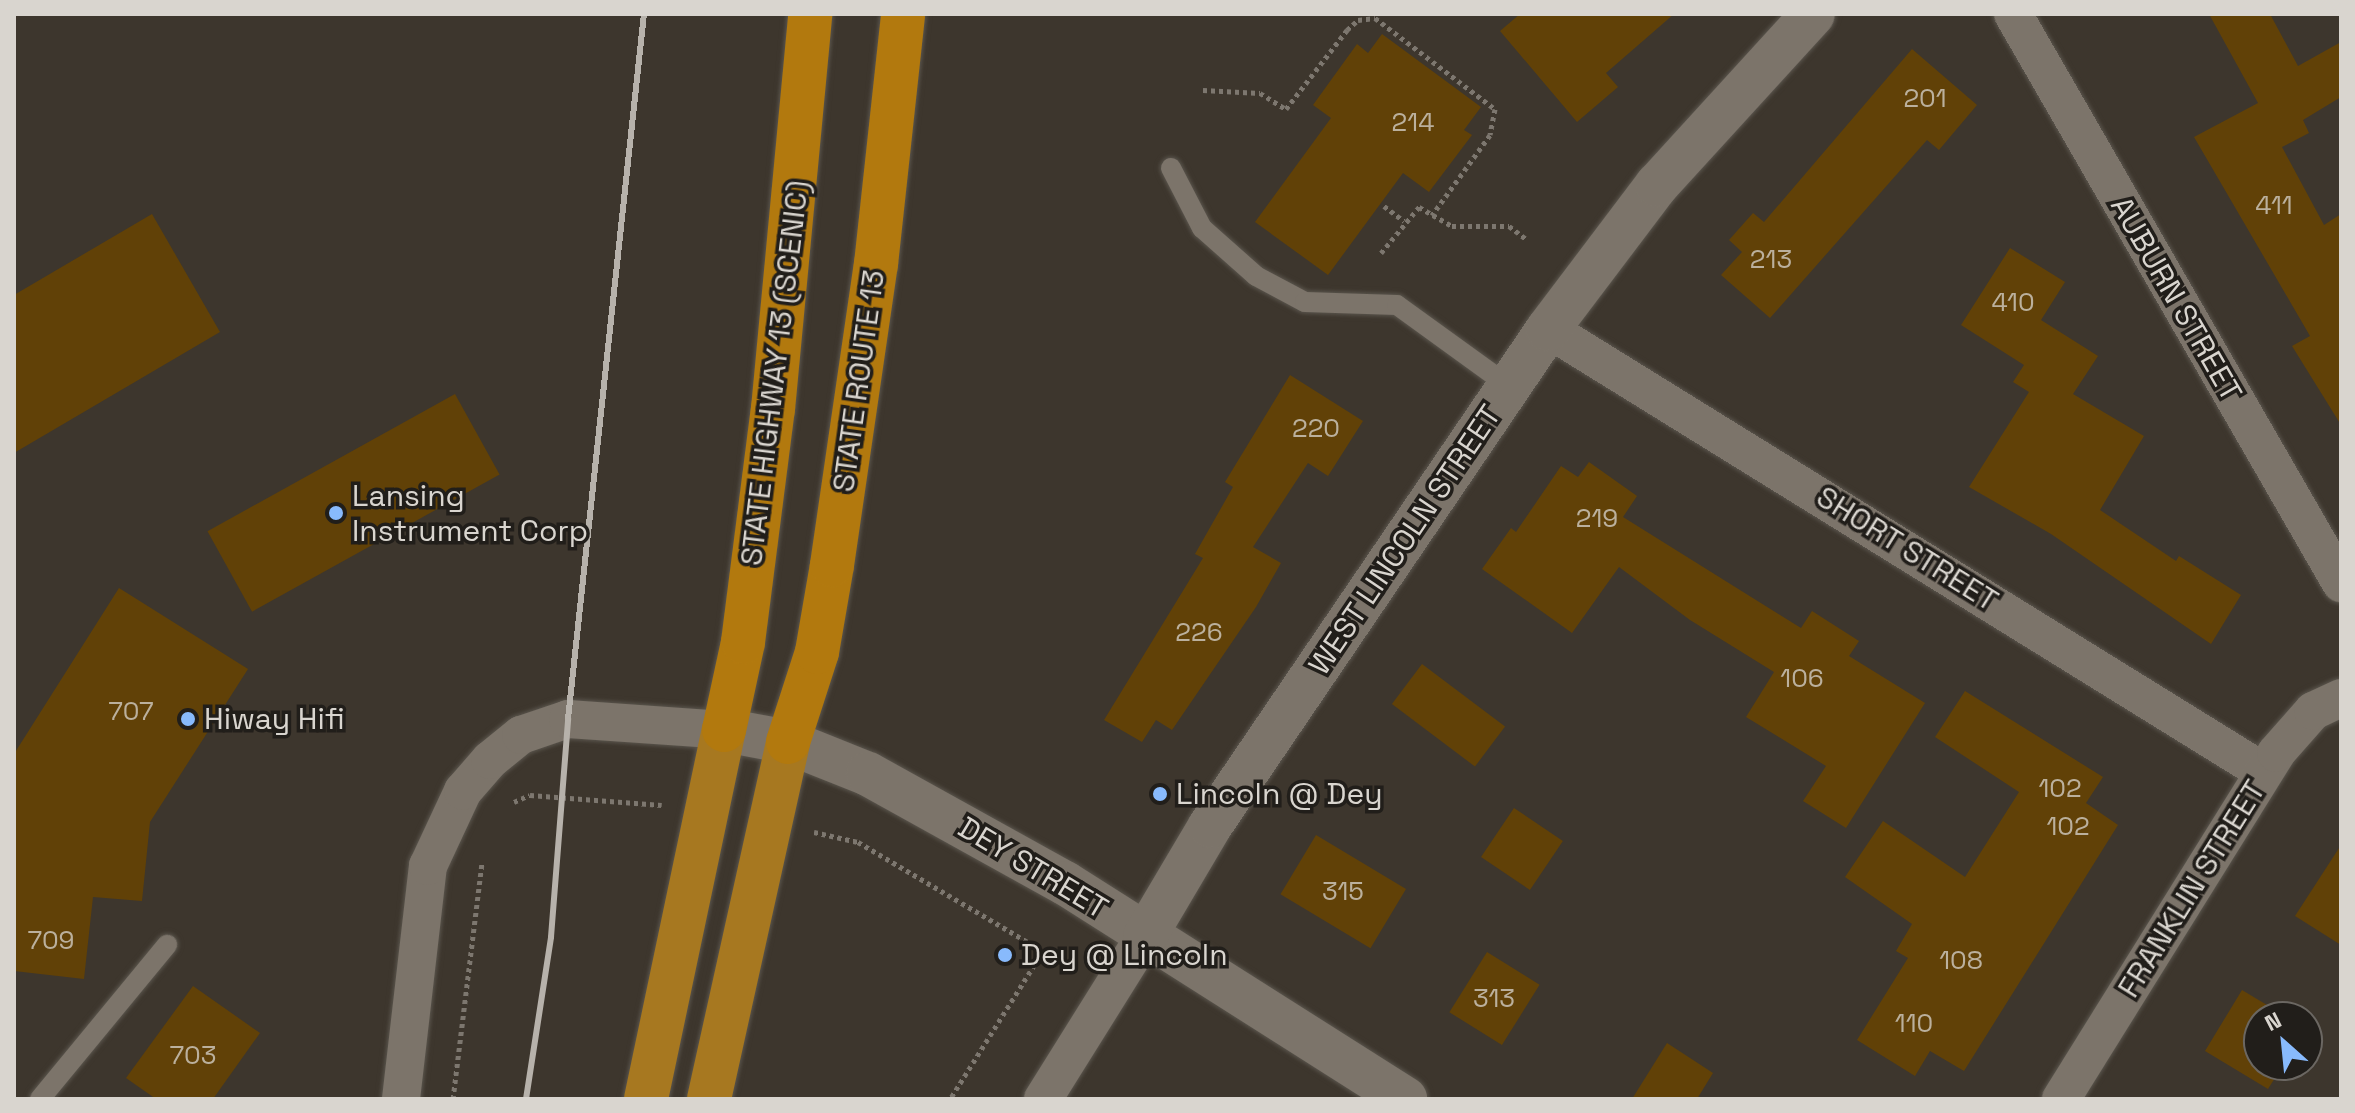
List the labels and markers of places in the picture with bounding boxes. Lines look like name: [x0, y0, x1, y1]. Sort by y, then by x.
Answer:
place label: Lansing Instrument Corp: [352, 478, 588, 548]
marker: Lansing Instrument Corp: [327, 504, 345, 522]
place label: Hiway Hifi: [204, 701, 345, 737]
marker: Hiway Hifi: [179, 710, 197, 728]
place label: Lincoln @ Dey: [1176, 776, 1383, 812]
marker: Lincoln @ Dey: [1151, 785, 1169, 803]
place label: Dey @ Lincoln: [1021, 937, 1228, 973]
marker: Dey @ Lincoln: [996, 946, 1014, 964]

